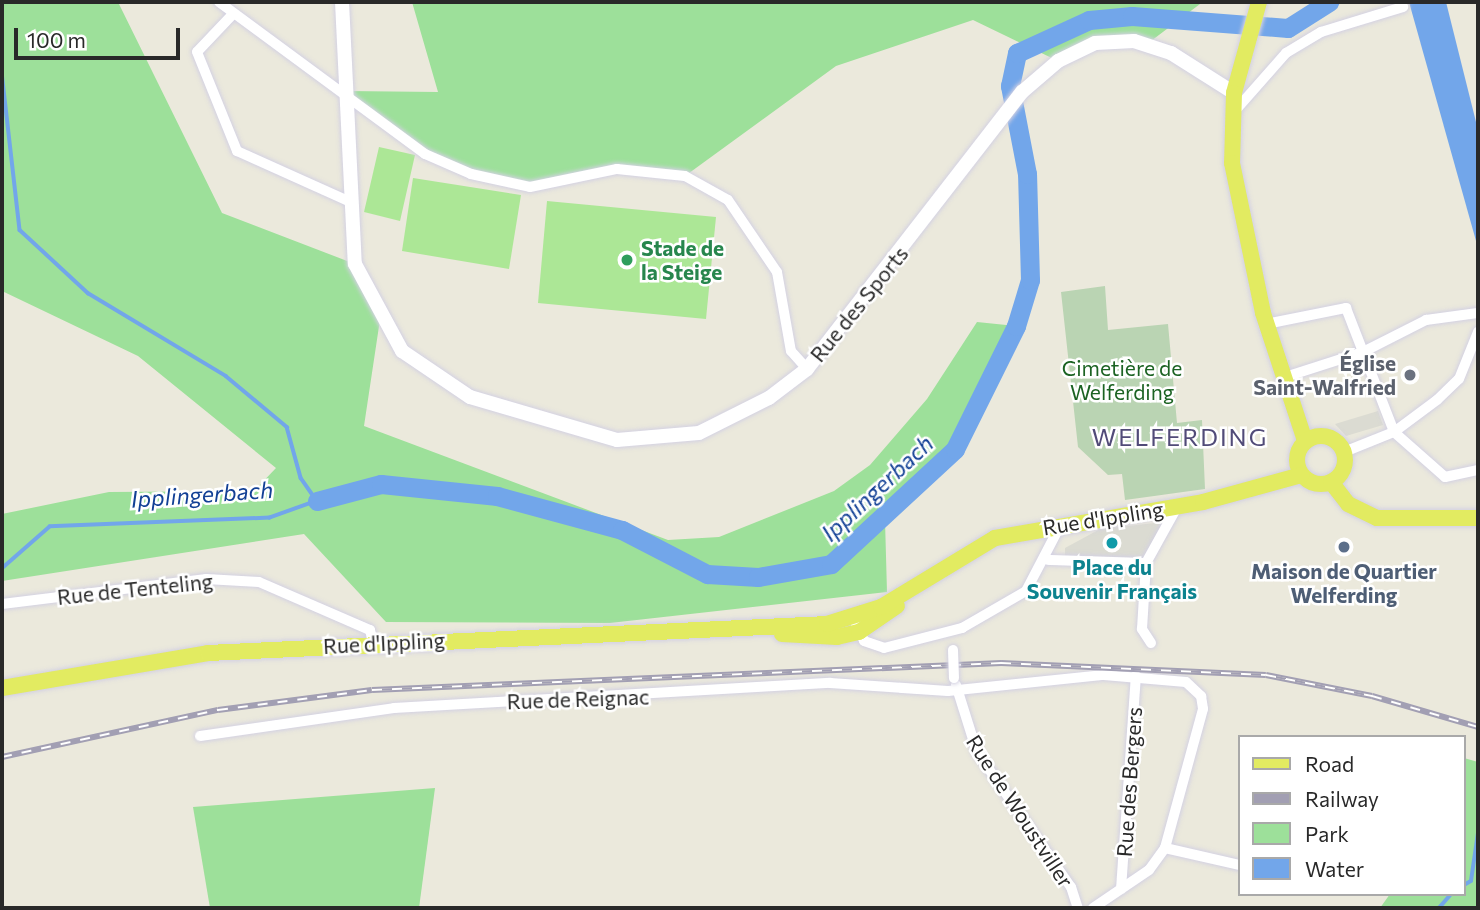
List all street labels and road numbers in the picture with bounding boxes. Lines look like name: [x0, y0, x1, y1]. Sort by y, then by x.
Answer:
street label: Rue des Sports: [805, 241, 913, 367]
street label: Rue d'Ippling: [1041, 496, 1165, 540]
street label: Rue de Tenteling: [56, 568, 214, 610]
street label: Rue d'Ippling: [322, 627, 446, 659]
street label: Rue de Reignac: [506, 684, 650, 714]
street label: Rue des Bergers: [1111, 706, 1147, 858]
street label: Rue de Woustviller: [961, 730, 1079, 892]

